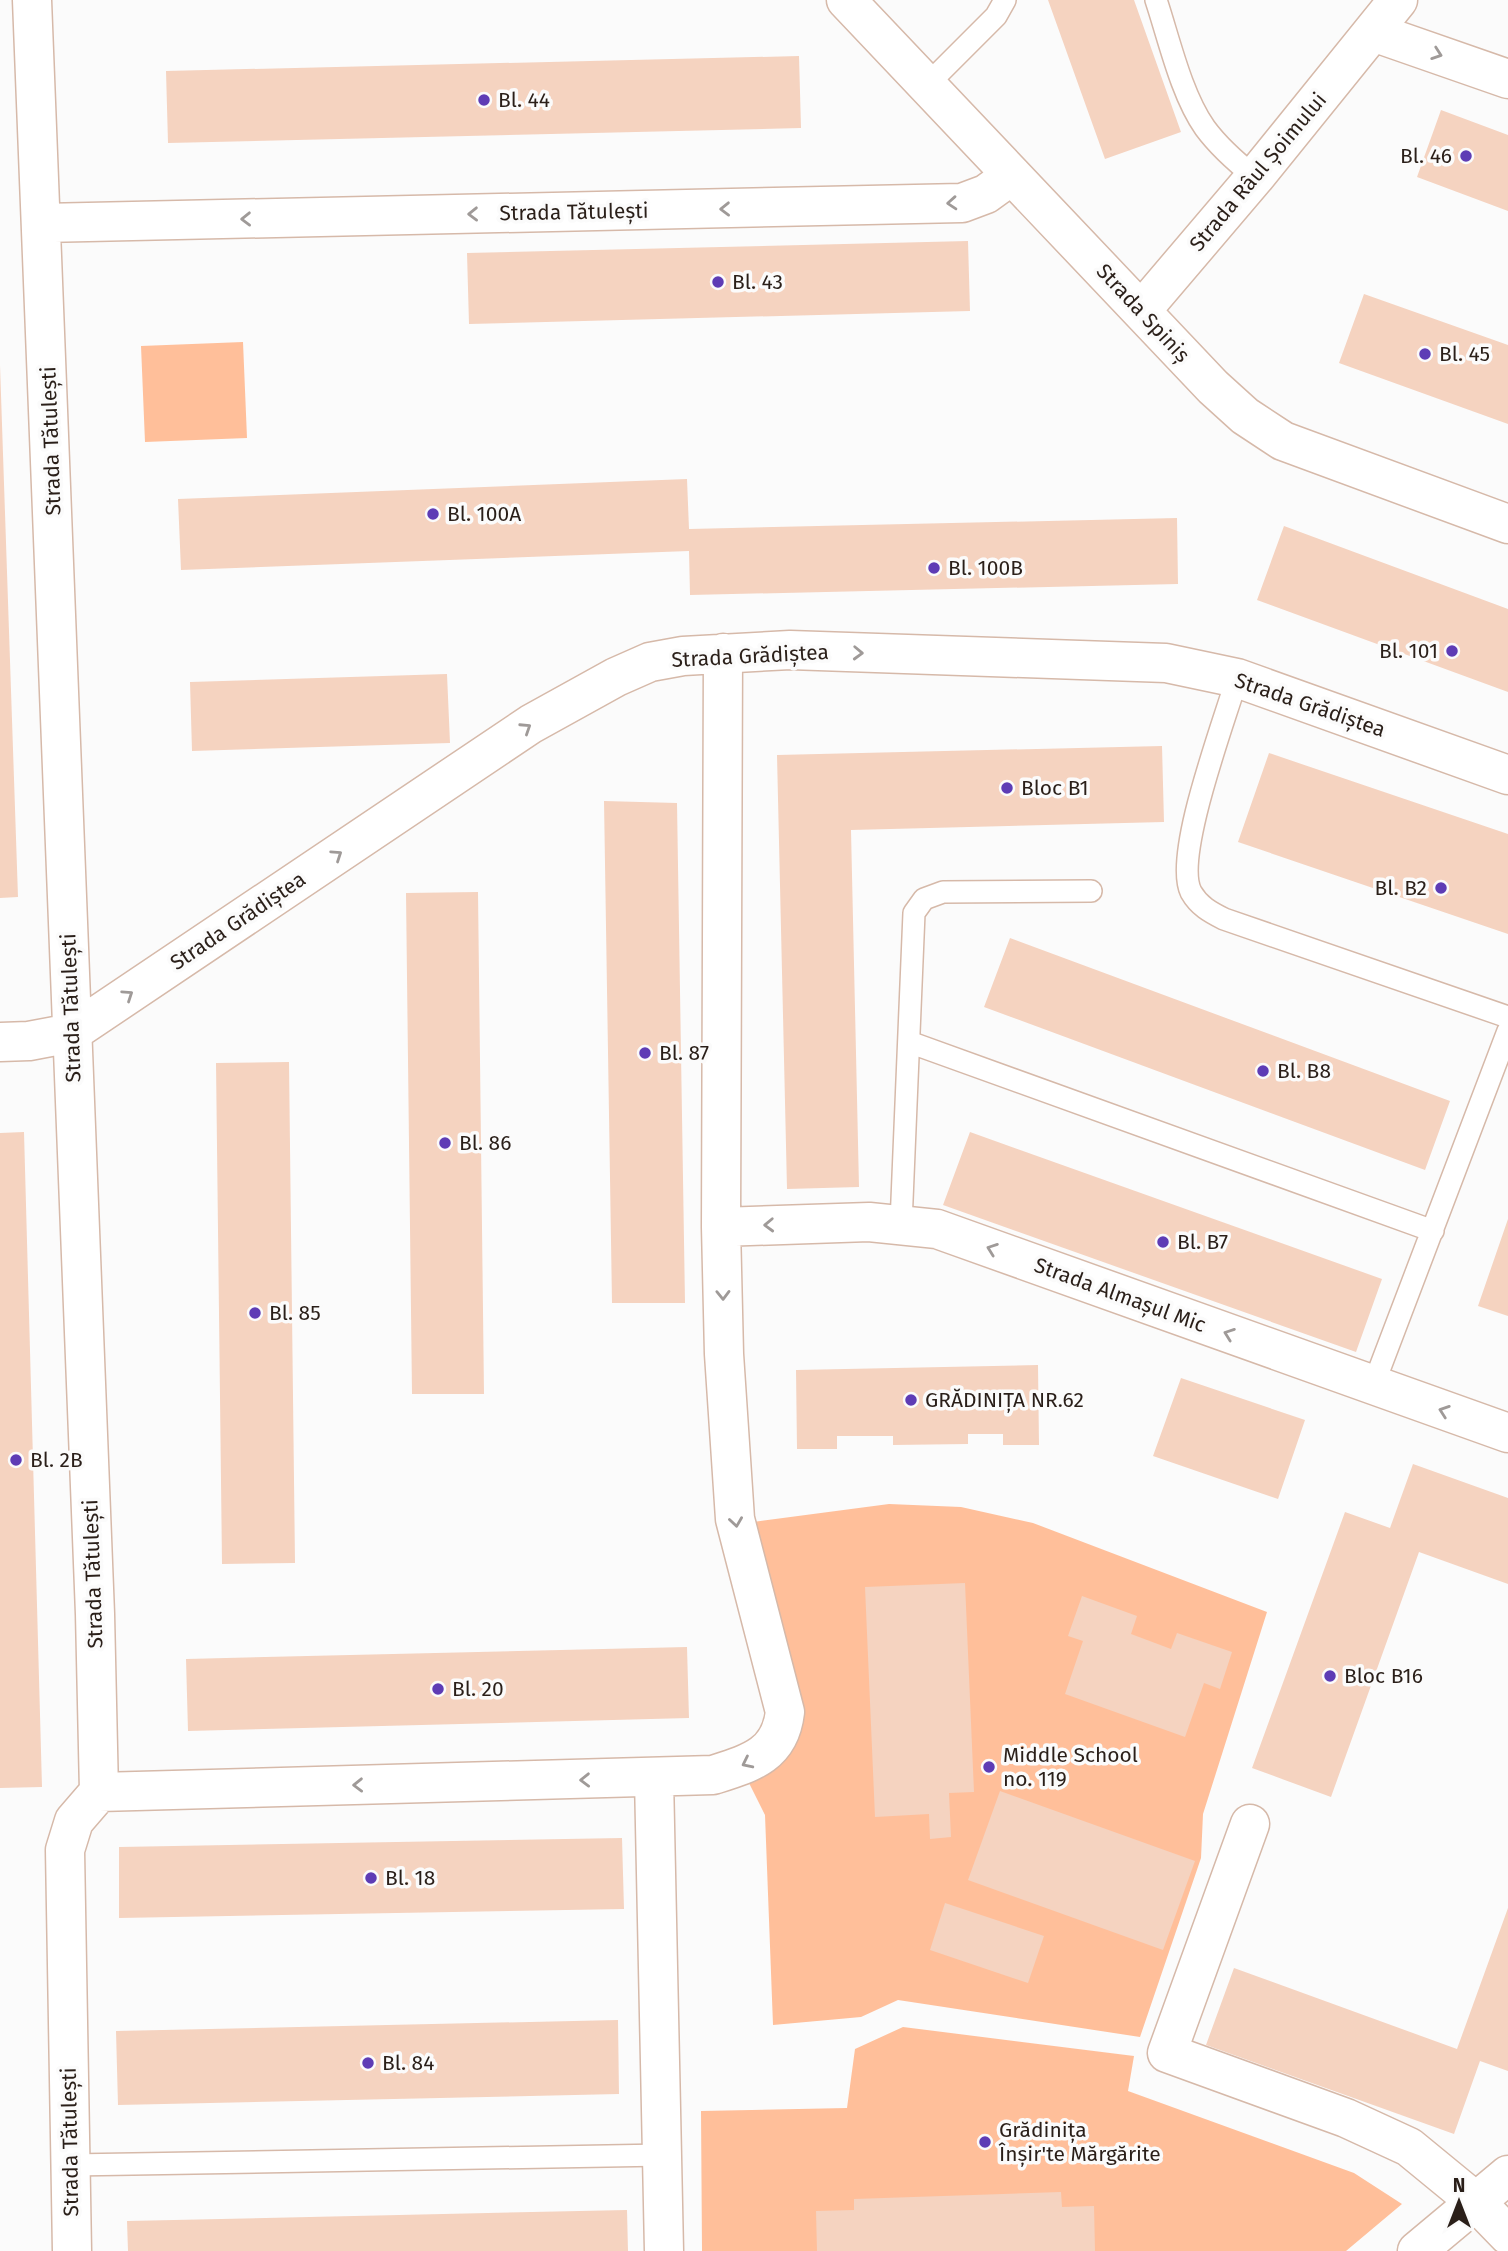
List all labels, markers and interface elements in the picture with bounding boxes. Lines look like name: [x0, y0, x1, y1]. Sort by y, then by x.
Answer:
one-way arrow: [1431, 46, 1443, 60]
place label: Bl. 44: [498, 87, 550, 113]
street label: Strada Râul Șoimului: [1184, 87, 1332, 257]
marker: Bl. 44: [476, 92, 492, 108]
place label: Bl. 46: [1400, 143, 1452, 169]
marker: Bl. 46: [1458, 148, 1474, 164]
one-way arrow: [946, 195, 957, 210]
street label: Strada Tătulești: [499, 198, 649, 226]
one-way arrow: [719, 201, 730, 216]
one-way arrow: [467, 207, 478, 222]
one-way arrow: [240, 211, 251, 226]
street label: Strada Spiniș: [1091, 258, 1195, 368]
place label: Bl. 43: [732, 269, 783, 295]
marker: Bl. 43: [710, 274, 726, 290]
place label: Bl. 45: [1439, 341, 1490, 367]
marker: Bl. 45: [1417, 346, 1433, 362]
street label: Strada Tătulești: [35, 366, 67, 516]
place label: Bl. 100A: [447, 501, 521, 527]
marker: Bl. 100A: [425, 506, 441, 522]
place label: Bl. 100B: [948, 555, 1023, 581]
marker: Bl. 100B: [926, 560, 942, 576]
place label: Bl. 101: [1379, 638, 1438, 664]
street label: Strada Grădiștea: [671, 639, 829, 673]
marker: Bl. 101: [1444, 643, 1460, 659]
one-way arrow: [853, 645, 864, 660]
street label: Strada Grădiștea: [1231, 667, 1389, 743]
one-way arrow: [518, 724, 531, 736]
place label: Bloc B1: [1021, 775, 1089, 801]
marker: Bloc B1: [999, 780, 1015, 796]
one-way arrow: [329, 850, 342, 863]
street label: Strada Grădiștea: [165, 866, 311, 976]
place label: Bl. B2: [1375, 875, 1427, 901]
marker: Bl. B2: [1433, 880, 1449, 896]
street label: Strada Tătulești: [55, 933, 87, 1083]
one-way arrow: [120, 991, 133, 1003]
place label: Bl. 87: [659, 1040, 709, 1066]
marker: Bl. 87: [637, 1045, 653, 1061]
place label: Bl. B8: [1277, 1058, 1331, 1084]
marker: Bl. B8: [1255, 1063, 1271, 1079]
place label: Bl. 86: [459, 1130, 511, 1156]
marker: Bl. 86: [437, 1135, 453, 1151]
one-way arrow: [763, 1217, 774, 1232]
place label: Bl. B7: [1177, 1229, 1228, 1255]
marker: Bl. B7: [1155, 1234, 1171, 1250]
one-way arrow: [987, 1243, 999, 1257]
street label: Strada Almașul Mic: [1031, 1252, 1209, 1338]
one-way arrow: [715, 1290, 730, 1301]
place label: Bl. 85: [269, 1300, 321, 1326]
marker: Bl. 85: [247, 1305, 263, 1321]
one-way arrow: [1224, 1328, 1236, 1342]
place label: GRĂDINIȚA NR.62: [925, 1387, 1084, 1413]
marker: GRĂDINIȚA NR.62: [903, 1392, 919, 1408]
one-way arrow: [1438, 1405, 1450, 1419]
place label: Bl. 2B: [30, 1447, 83, 1473]
marker: Bl. 2B: [8, 1452, 24, 1468]
street label: Strada Tătulești: [77, 1499, 109, 1649]
one-way arrow: [728, 1516, 743, 1528]
place label: Bloc B16: [1344, 1663, 1423, 1689]
marker: Bloc B16: [1322, 1668, 1338, 1684]
place label: Bl. 20: [452, 1676, 504, 1702]
marker: Bl. 20: [430, 1681, 446, 1697]
place label: Middle School no. 119: [1003, 1742, 1138, 1792]
one-way arrow: [742, 1754, 754, 1768]
marker: Middle School no. 119: [981, 1759, 997, 1775]
one-way arrow: [580, 1772, 591, 1787]
one-way arrow: [352, 1778, 363, 1793]
place label: Bl. 18: [385, 1865, 435, 1891]
marker: Bl. 18: [363, 1870, 379, 1886]
place label: Bl. 84: [382, 2050, 434, 2076]
marker: Bl. 84: [360, 2055, 376, 2071]
street label: Strada Tătulești: [56, 2067, 84, 2217]
place label: Grădinița Înșir'te Mărgărite: [998, 2117, 1161, 2167]
marker: Grădinița Înșir'te Mărgărite: [977, 2134, 993, 2150]
north arrow: [1424, 2167, 1494, 2237]
text: N: [1453, 2174, 1465, 2197]

